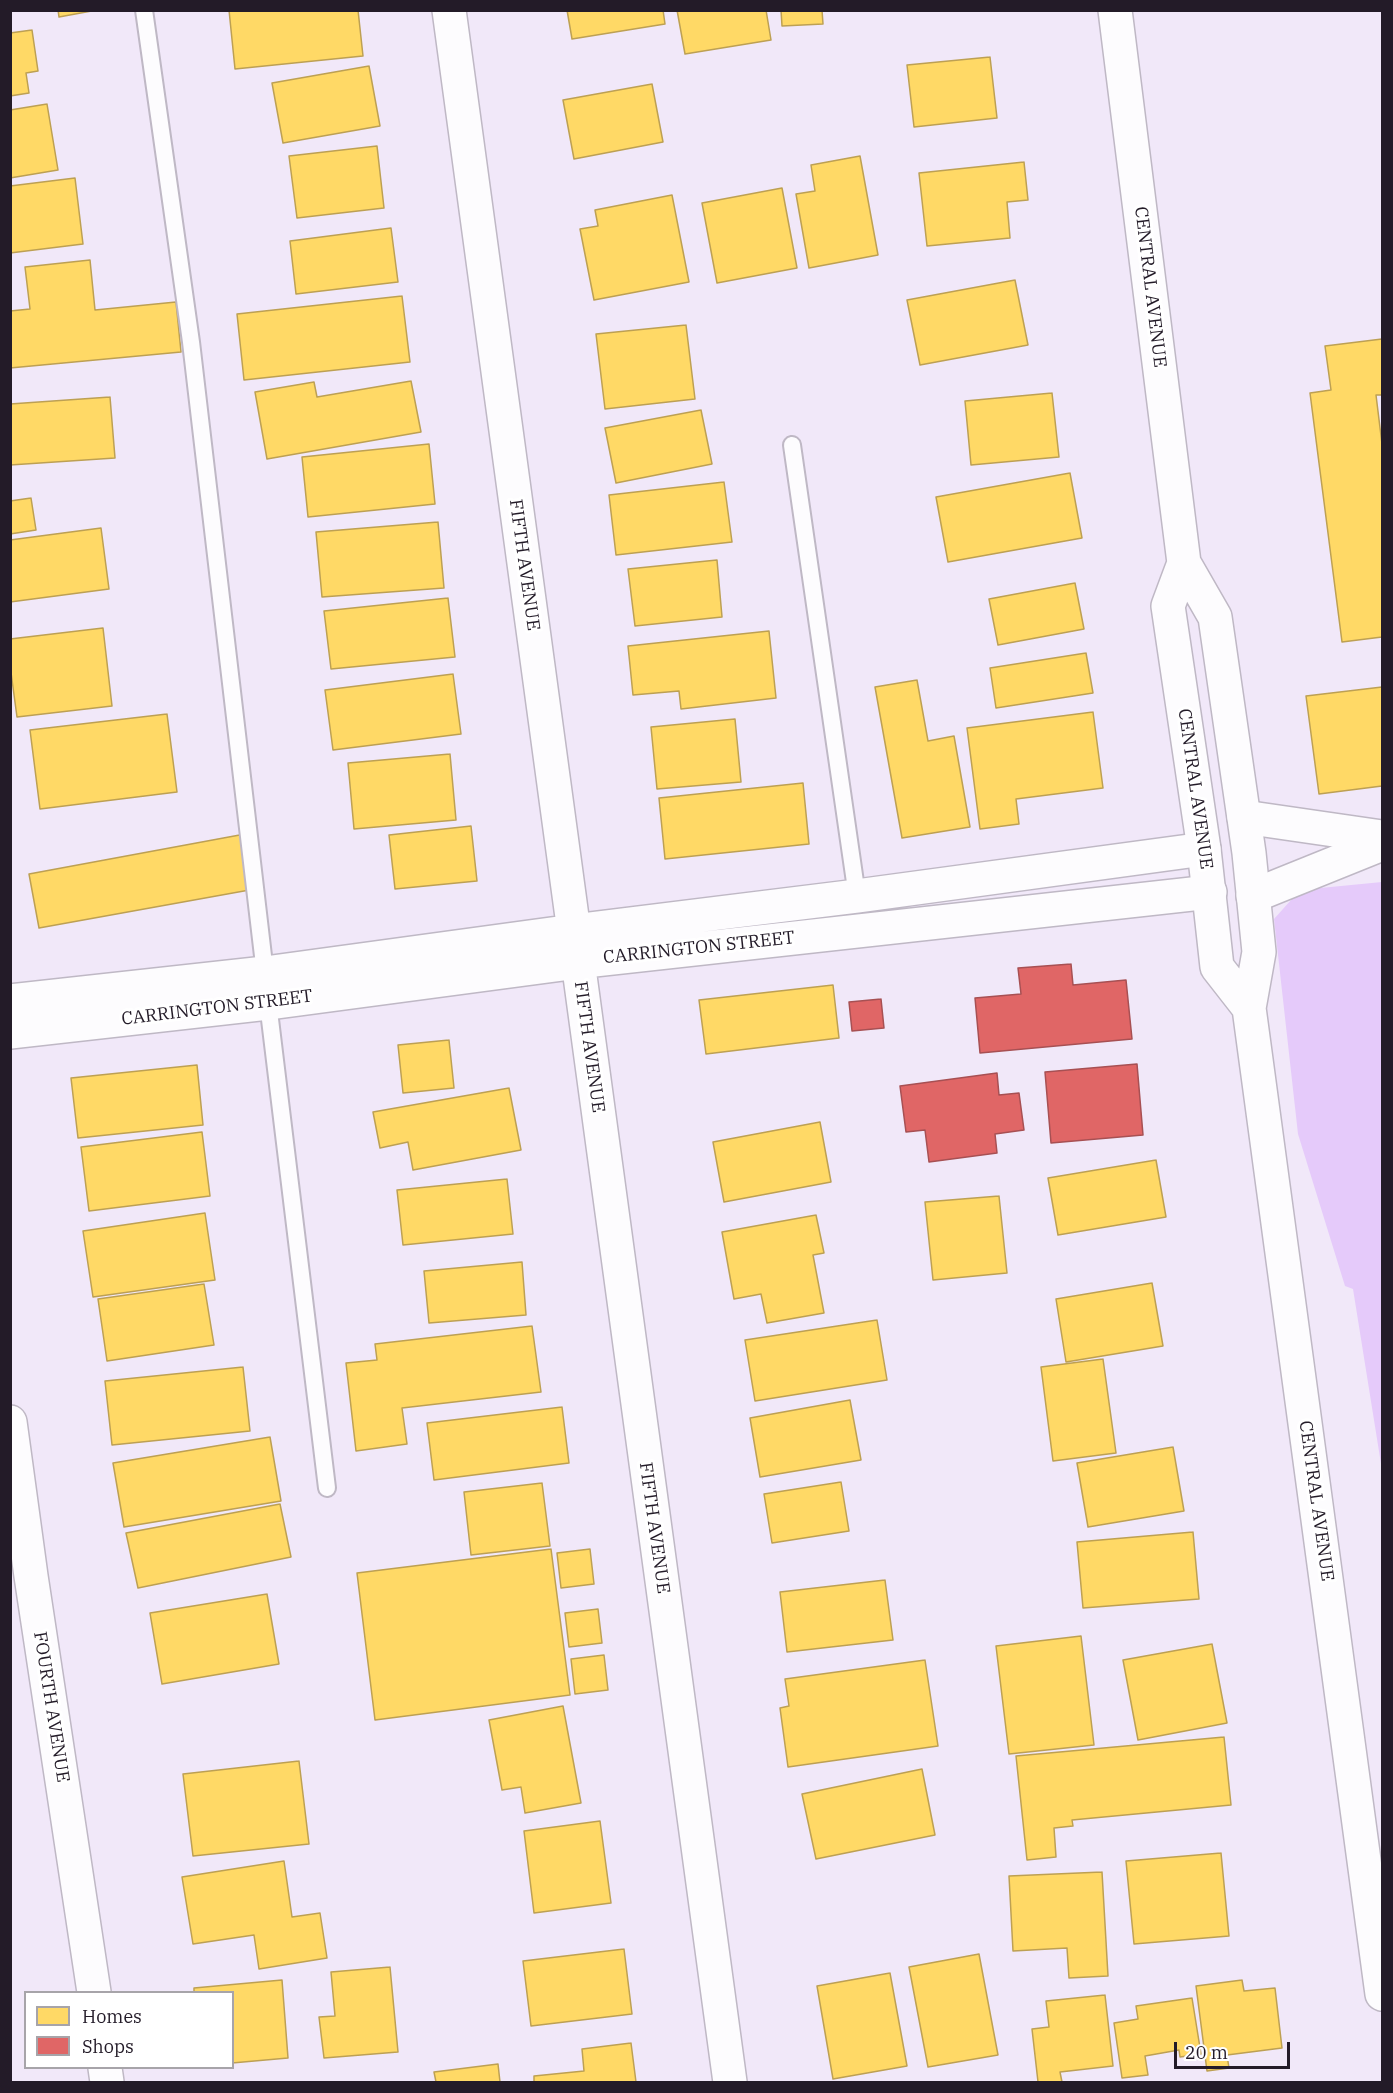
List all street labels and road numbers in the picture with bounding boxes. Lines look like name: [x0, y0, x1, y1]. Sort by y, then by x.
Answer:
street label: CENTRAL AVENUE: [1129, 205, 1171, 369]
street label: FIFTH AVENUE: [504, 498, 544, 632]
street label: CENTRAL AVENUE: [1173, 707, 1217, 871]
street label: CARRINGTON STREET: [602, 927, 796, 969]
street label: FIFTH AVENUE: [569, 980, 609, 1114]
street label: CARRINGTON STREET: [120, 986, 314, 1030]
street label: CENTRAL AVENUE: [1294, 1419, 1338, 1583]
street label: FIFTH AVENUE: [634, 1461, 674, 1595]
street label: FOURTH AVENUE: [28, 1630, 74, 1784]

